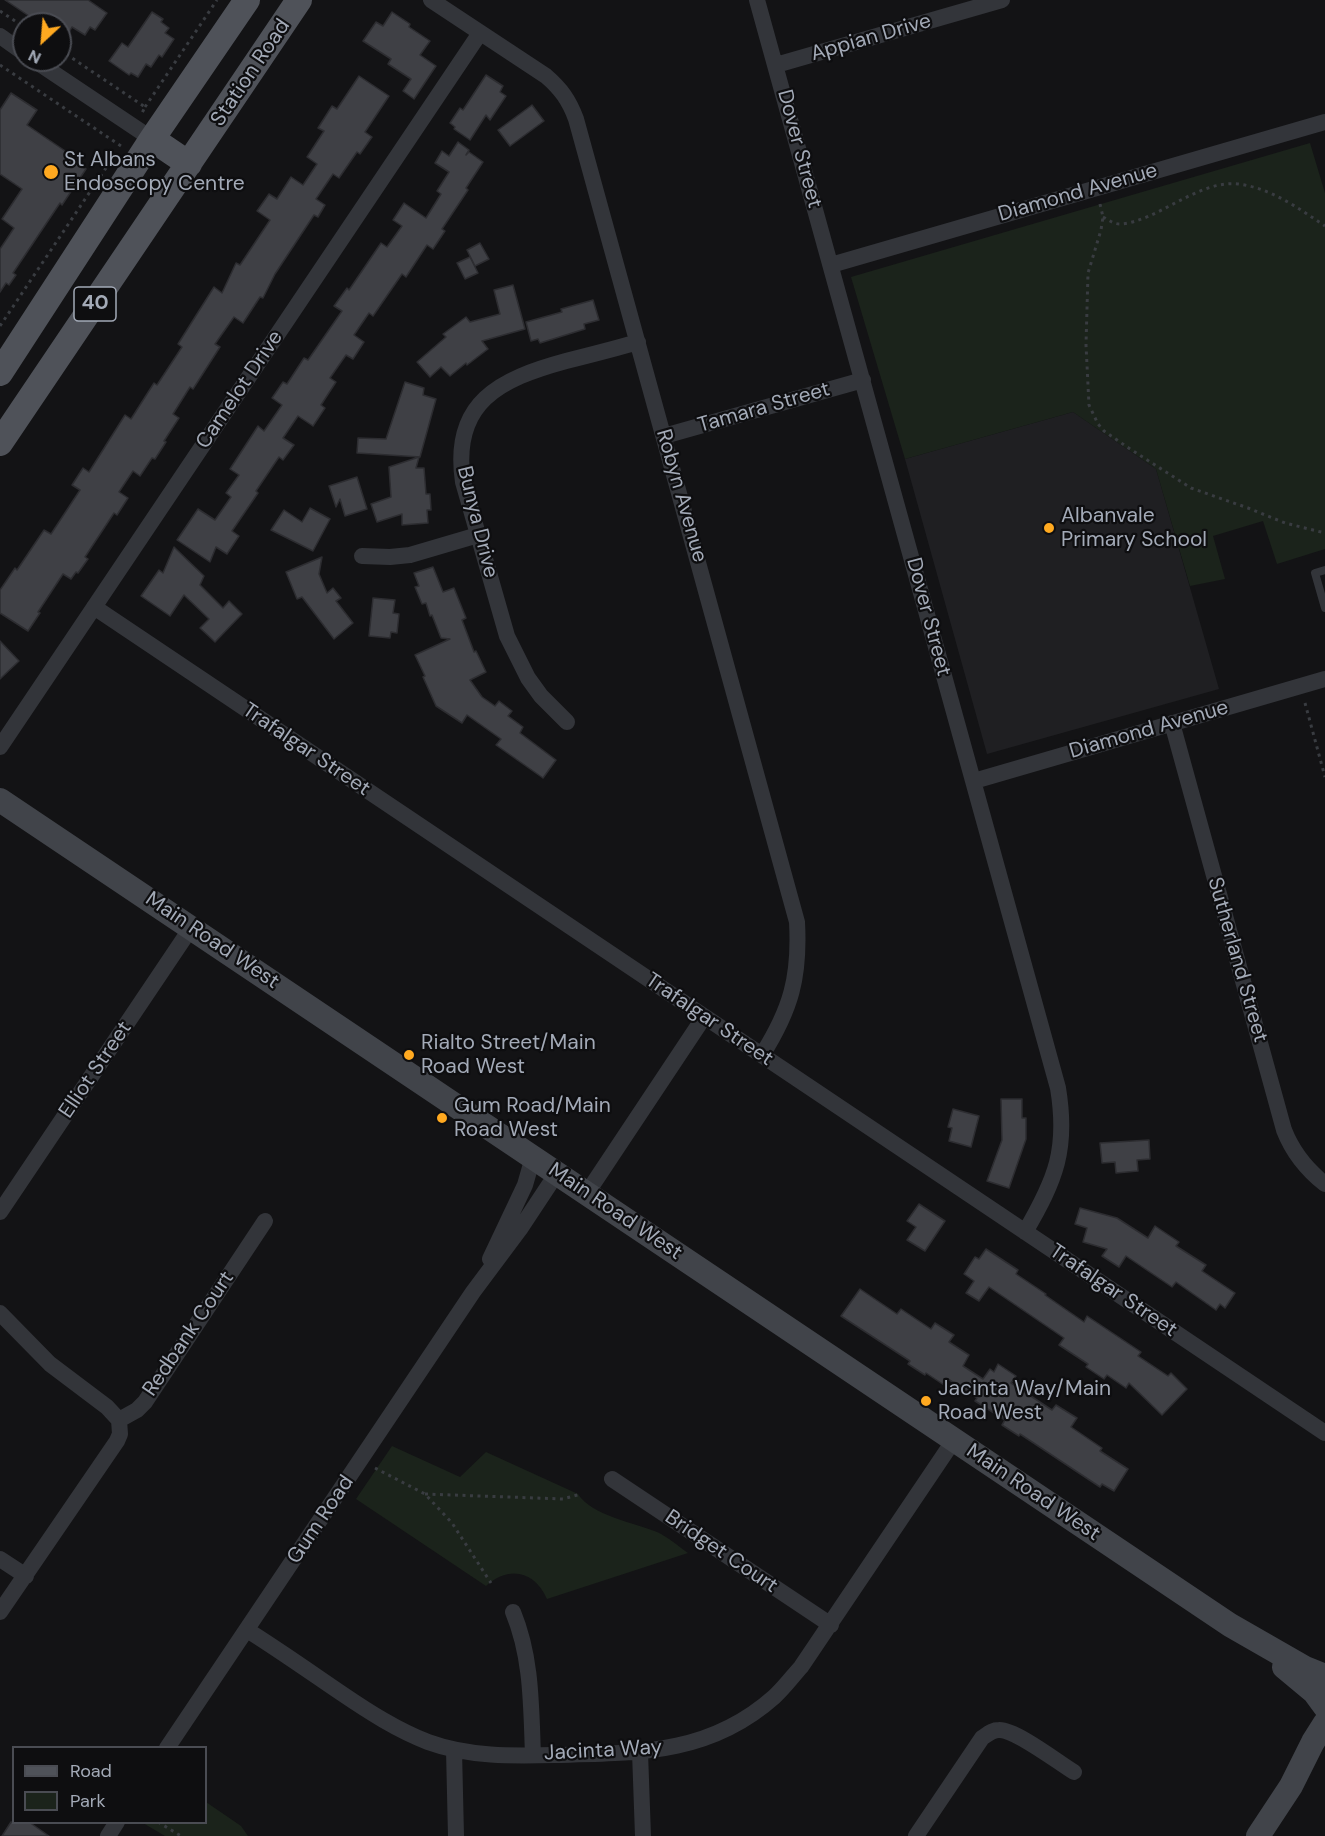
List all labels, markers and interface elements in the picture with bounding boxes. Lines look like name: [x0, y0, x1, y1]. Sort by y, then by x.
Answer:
street label: Appian Drive: [808, 9, 934, 67]
north arrow: [12, 12, 72, 72]
street label: Station Road: [206, 15, 296, 131]
text: N: [25, 45, 45, 69]
street label: Dover Street: [771, 87, 827, 211]
place label: St Albans Endoscopy Centre: [64, 147, 245, 197]
street label: Diamond Avenue: [996, 158, 1160, 228]
marker: St Albans Endoscopy Centre: [42, 163, 60, 181]
road number: 40: [74, 287, 116, 321]
street label: Camelot Drive: [191, 326, 289, 454]
street label: Tamara Street: [695, 377, 833, 439]
street label: Robyn Avenue: [650, 427, 712, 565]
street label: Bunya Drive: [451, 464, 503, 580]
place label: Albanvale Primary School: [1061, 503, 1207, 553]
marker: Albanvale Primary School: [1042, 521, 1056, 535]
street label: Dover Street: [900, 555, 956, 679]
street label: Diamond Avenue: [1067, 695, 1231, 765]
street label: Trafalgar Street: [237, 698, 375, 802]
street label: Sutherland Street: [1201, 875, 1273, 1045]
street label: Main Road West: [140, 887, 284, 995]
street label: Trafalgar Street: [640, 968, 778, 1072]
street label: Elliot Street: [54, 1017, 138, 1123]
place label: Rialto Street/Main Road West: [421, 1030, 596, 1080]
marker: Rialto Street/Main Road West: [402, 1048, 416, 1062]
place label: Gum Road/Main Road West: [454, 1093, 611, 1143]
marker: Gum Road/Main Road West: [435, 1111, 449, 1125]
street label: Main Road West: [543, 1158, 687, 1266]
street label: Trafalgar Street: [1044, 1239, 1182, 1343]
street label: Redbank Court: [138, 1267, 240, 1401]
place label: Jacinta Way/Main Road West: [938, 1376, 1111, 1426]
marker: Jacinta Way/Main Road West: [919, 1394, 933, 1408]
street label: Main Road West: [961, 1439, 1105, 1547]
street label: Gum Road: [282, 1471, 360, 1569]
street label: Bridget Court: [660, 1505, 782, 1599]
street label: Jacinta Way: [543, 1735, 663, 1767]
legend: [12, 1746, 207, 1824]
text: Road: [70, 1759, 112, 1783]
text: Park: [70, 1789, 106, 1813]

